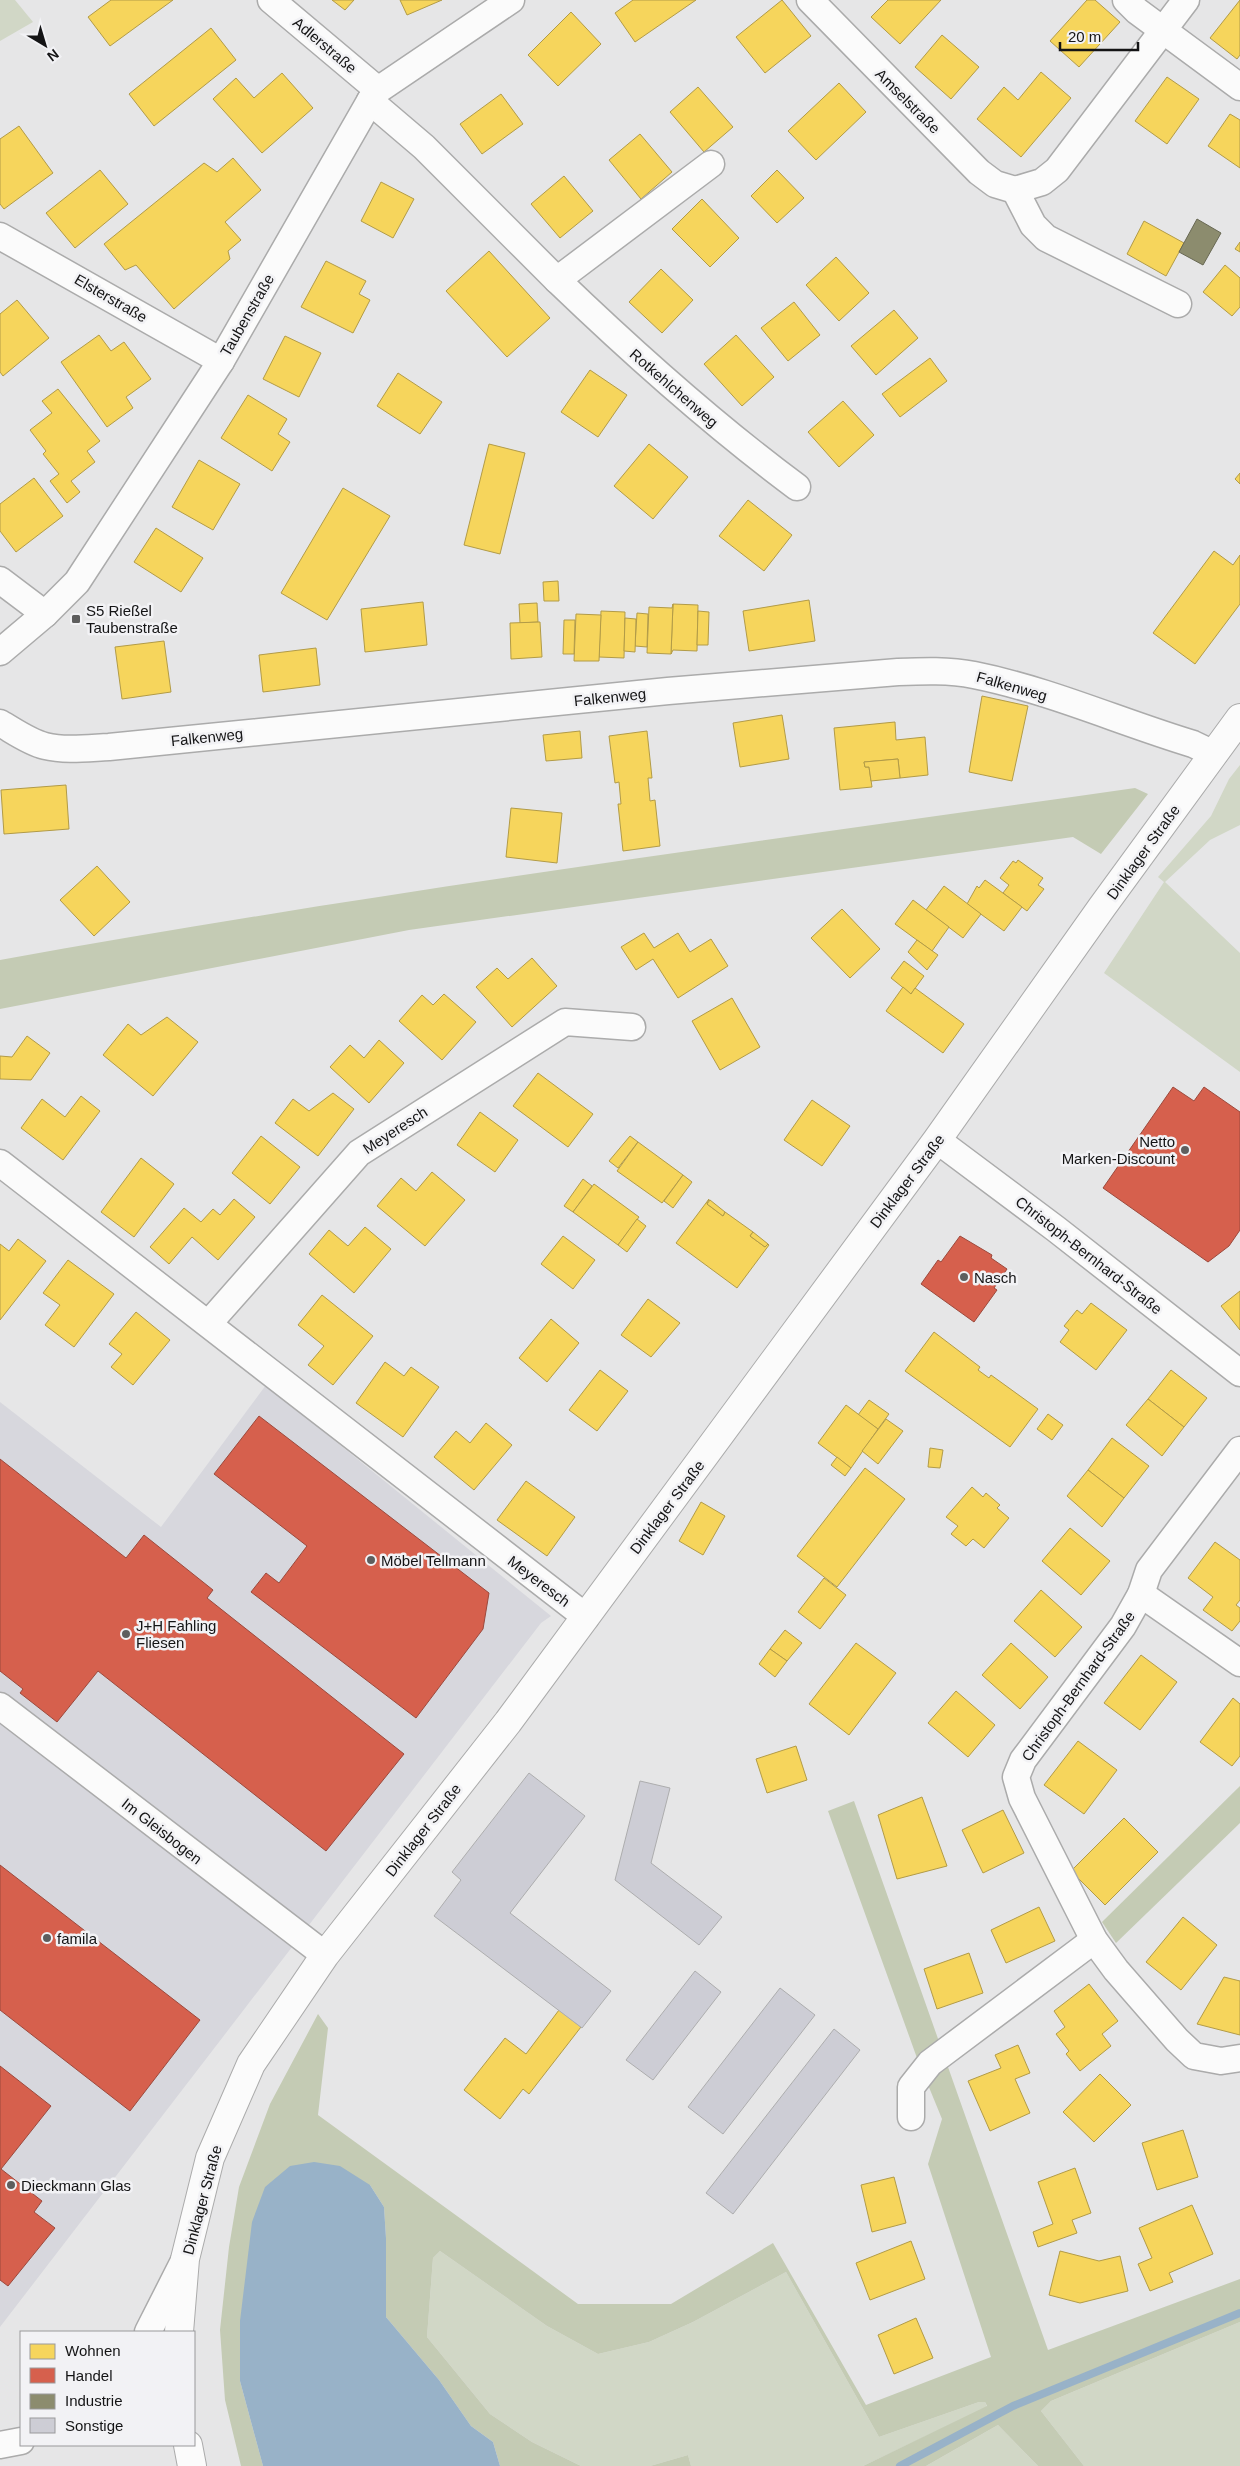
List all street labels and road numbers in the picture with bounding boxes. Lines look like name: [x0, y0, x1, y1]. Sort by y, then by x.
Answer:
street label: Adlerstraße: [290, 14, 360, 76]
street label: Amselstraße: [872, 65, 944, 137]
street label: Elsterstraße: [72, 270, 150, 326]
street label: Taubenstraße: [217, 271, 277, 359]
street label: Rotkehlchenweg: [627, 345, 721, 431]
street label: Falkenweg: [975, 668, 1049, 704]
street label: Falkenweg: [573, 685, 647, 709]
street label: Falkenweg: [170, 725, 244, 749]
street label: Dinklager Straße: [1103, 801, 1183, 903]
street label: Meyeresch: [360, 1103, 430, 1157]
street label: Dinklager Straße: [866, 1131, 948, 1231]
street label: Christoph-Bernhard-Straße: [1012, 1193, 1166, 1317]
street label: Dinklager Straße: [626, 1457, 708, 1557]
street label: Meyeresch: [505, 1552, 573, 1610]
street label: Christoph-Bernhard-Straße: [1018, 1608, 1138, 1764]
street label: Dinklager Straße: [382, 1780, 464, 1880]
street label: Im Gleisbogen: [119, 1795, 205, 1867]
street label: Dinklager Straße: [179, 2143, 225, 2257]

